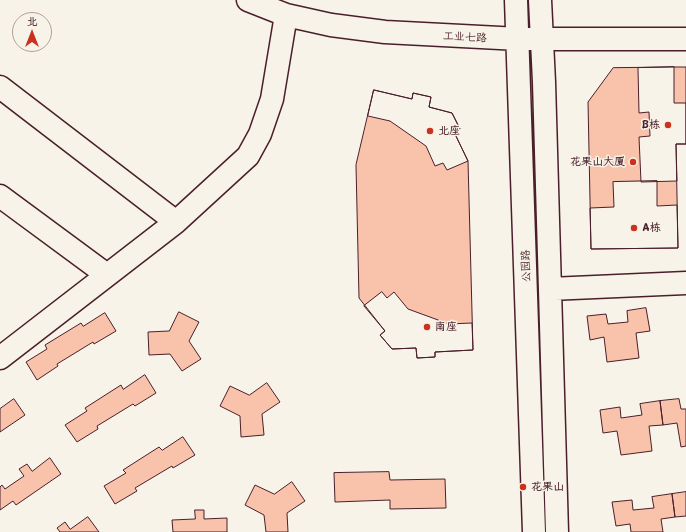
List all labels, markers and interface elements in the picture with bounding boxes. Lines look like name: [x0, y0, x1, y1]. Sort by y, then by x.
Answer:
north arrow: [12, 12, 52, 52]
text: 北: [27, 13, 38, 28]
street label: 工业七路: [443, 29, 487, 45]
place label: B栋: [642, 118, 660, 132]
marker: B栋: [663, 120, 673, 130]
place label: 北座: [438, 124, 460, 138]
marker: 北座: [425, 126, 435, 136]
place label: 花果山大厦: [570, 155, 625, 169]
marker: 花果山大厦: [628, 157, 638, 167]
place label: A栋: [642, 221, 661, 235]
marker: A栋: [629, 223, 639, 233]
street label: 公园路: [519, 249, 533, 283]
place label: 南座: [435, 320, 457, 334]
marker: 南座: [422, 322, 432, 332]
place label: 花果山: [531, 480, 564, 494]
marker: 花果山: [518, 482, 528, 492]

